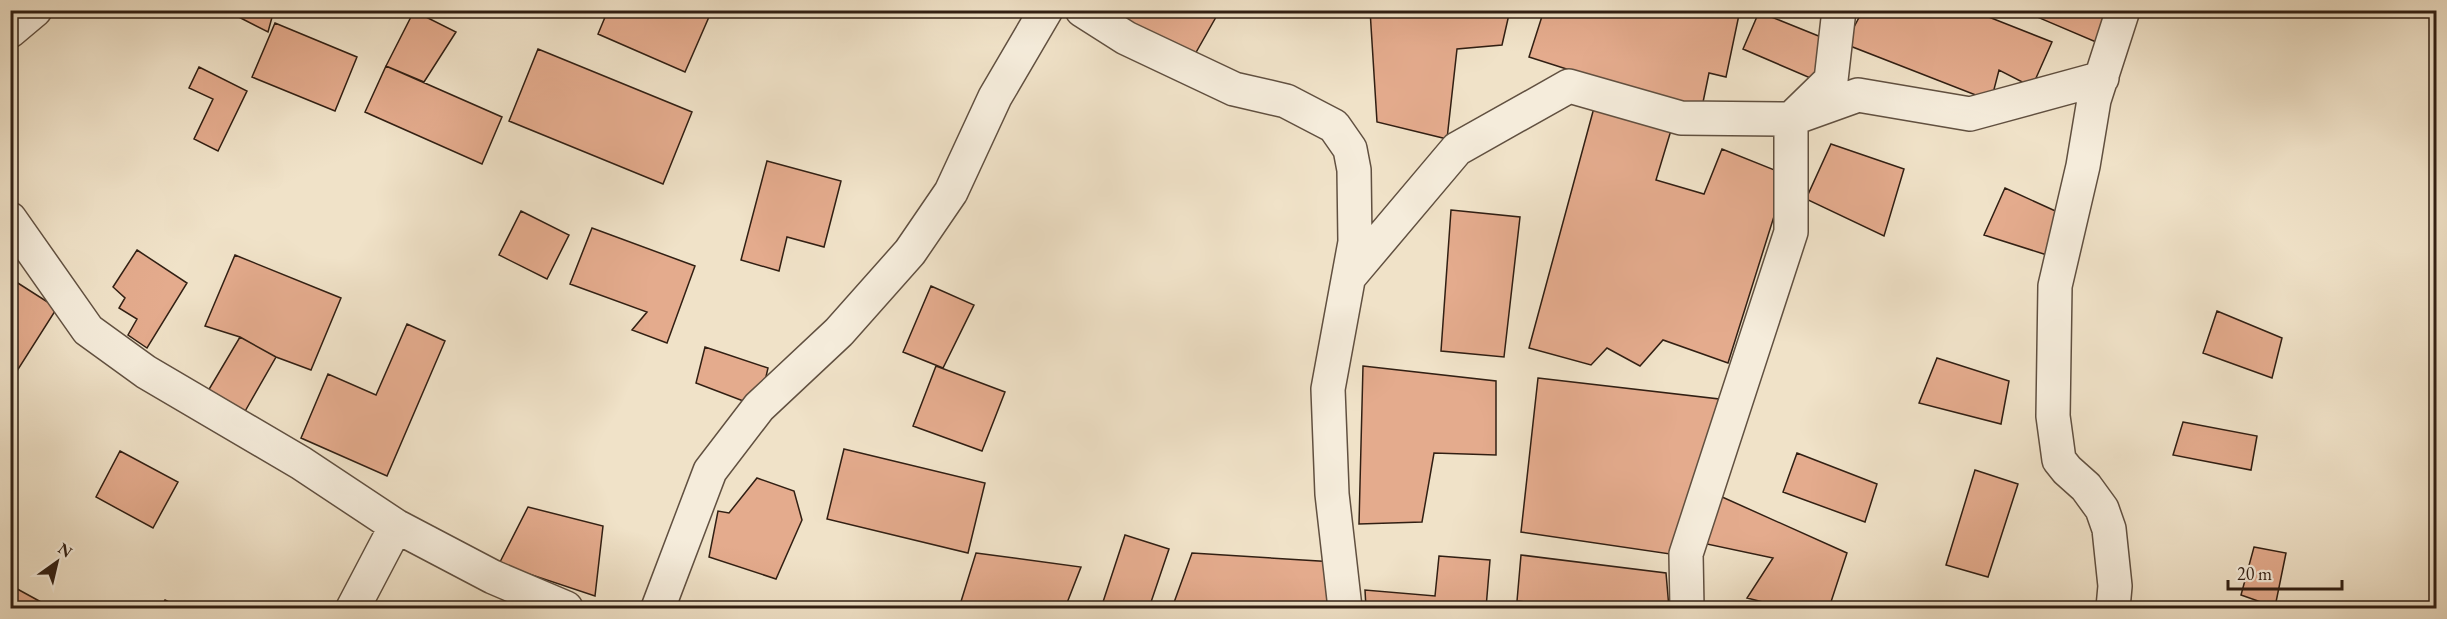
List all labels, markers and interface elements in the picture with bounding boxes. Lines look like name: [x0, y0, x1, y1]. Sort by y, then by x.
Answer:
north arrow: [27, 532, 87, 592]
text: N: [54, 538, 76, 562]
scale bar: [2228, 553, 2342, 591]
text: 20 m: [2237, 562, 2272, 585]

